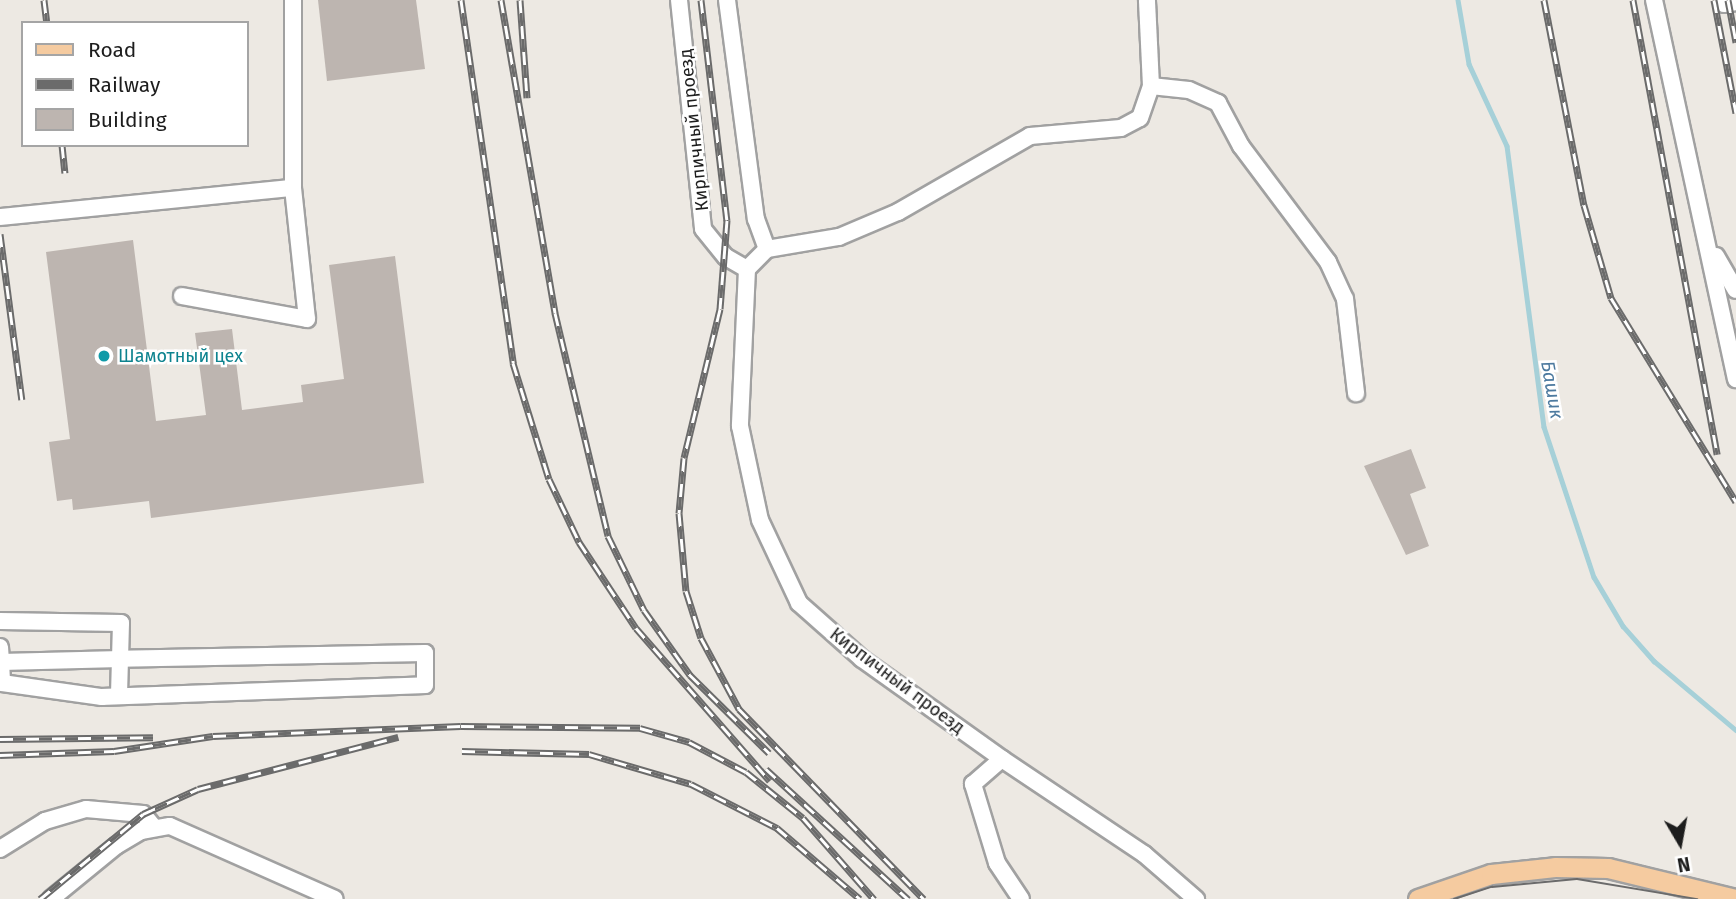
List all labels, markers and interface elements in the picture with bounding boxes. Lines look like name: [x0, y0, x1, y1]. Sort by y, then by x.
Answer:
legend: [21, 21, 248, 147]
text: Road: [88, 37, 136, 63]
street label: Кирпичный проезд: [675, 48, 713, 212]
text: Railway: [88, 72, 160, 98]
text: Building: [88, 107, 167, 133]
place label: Шамотный цех: [118, 345, 243, 367]
marker: Шамотный цех: [96, 348, 112, 364]
water label: Башик: [1536, 359, 1568, 421]
street label: Кирпичный проезд: [825, 623, 969, 739]
north arrow: [1645, 808, 1715, 878]
text: N: [1676, 852, 1692, 877]

